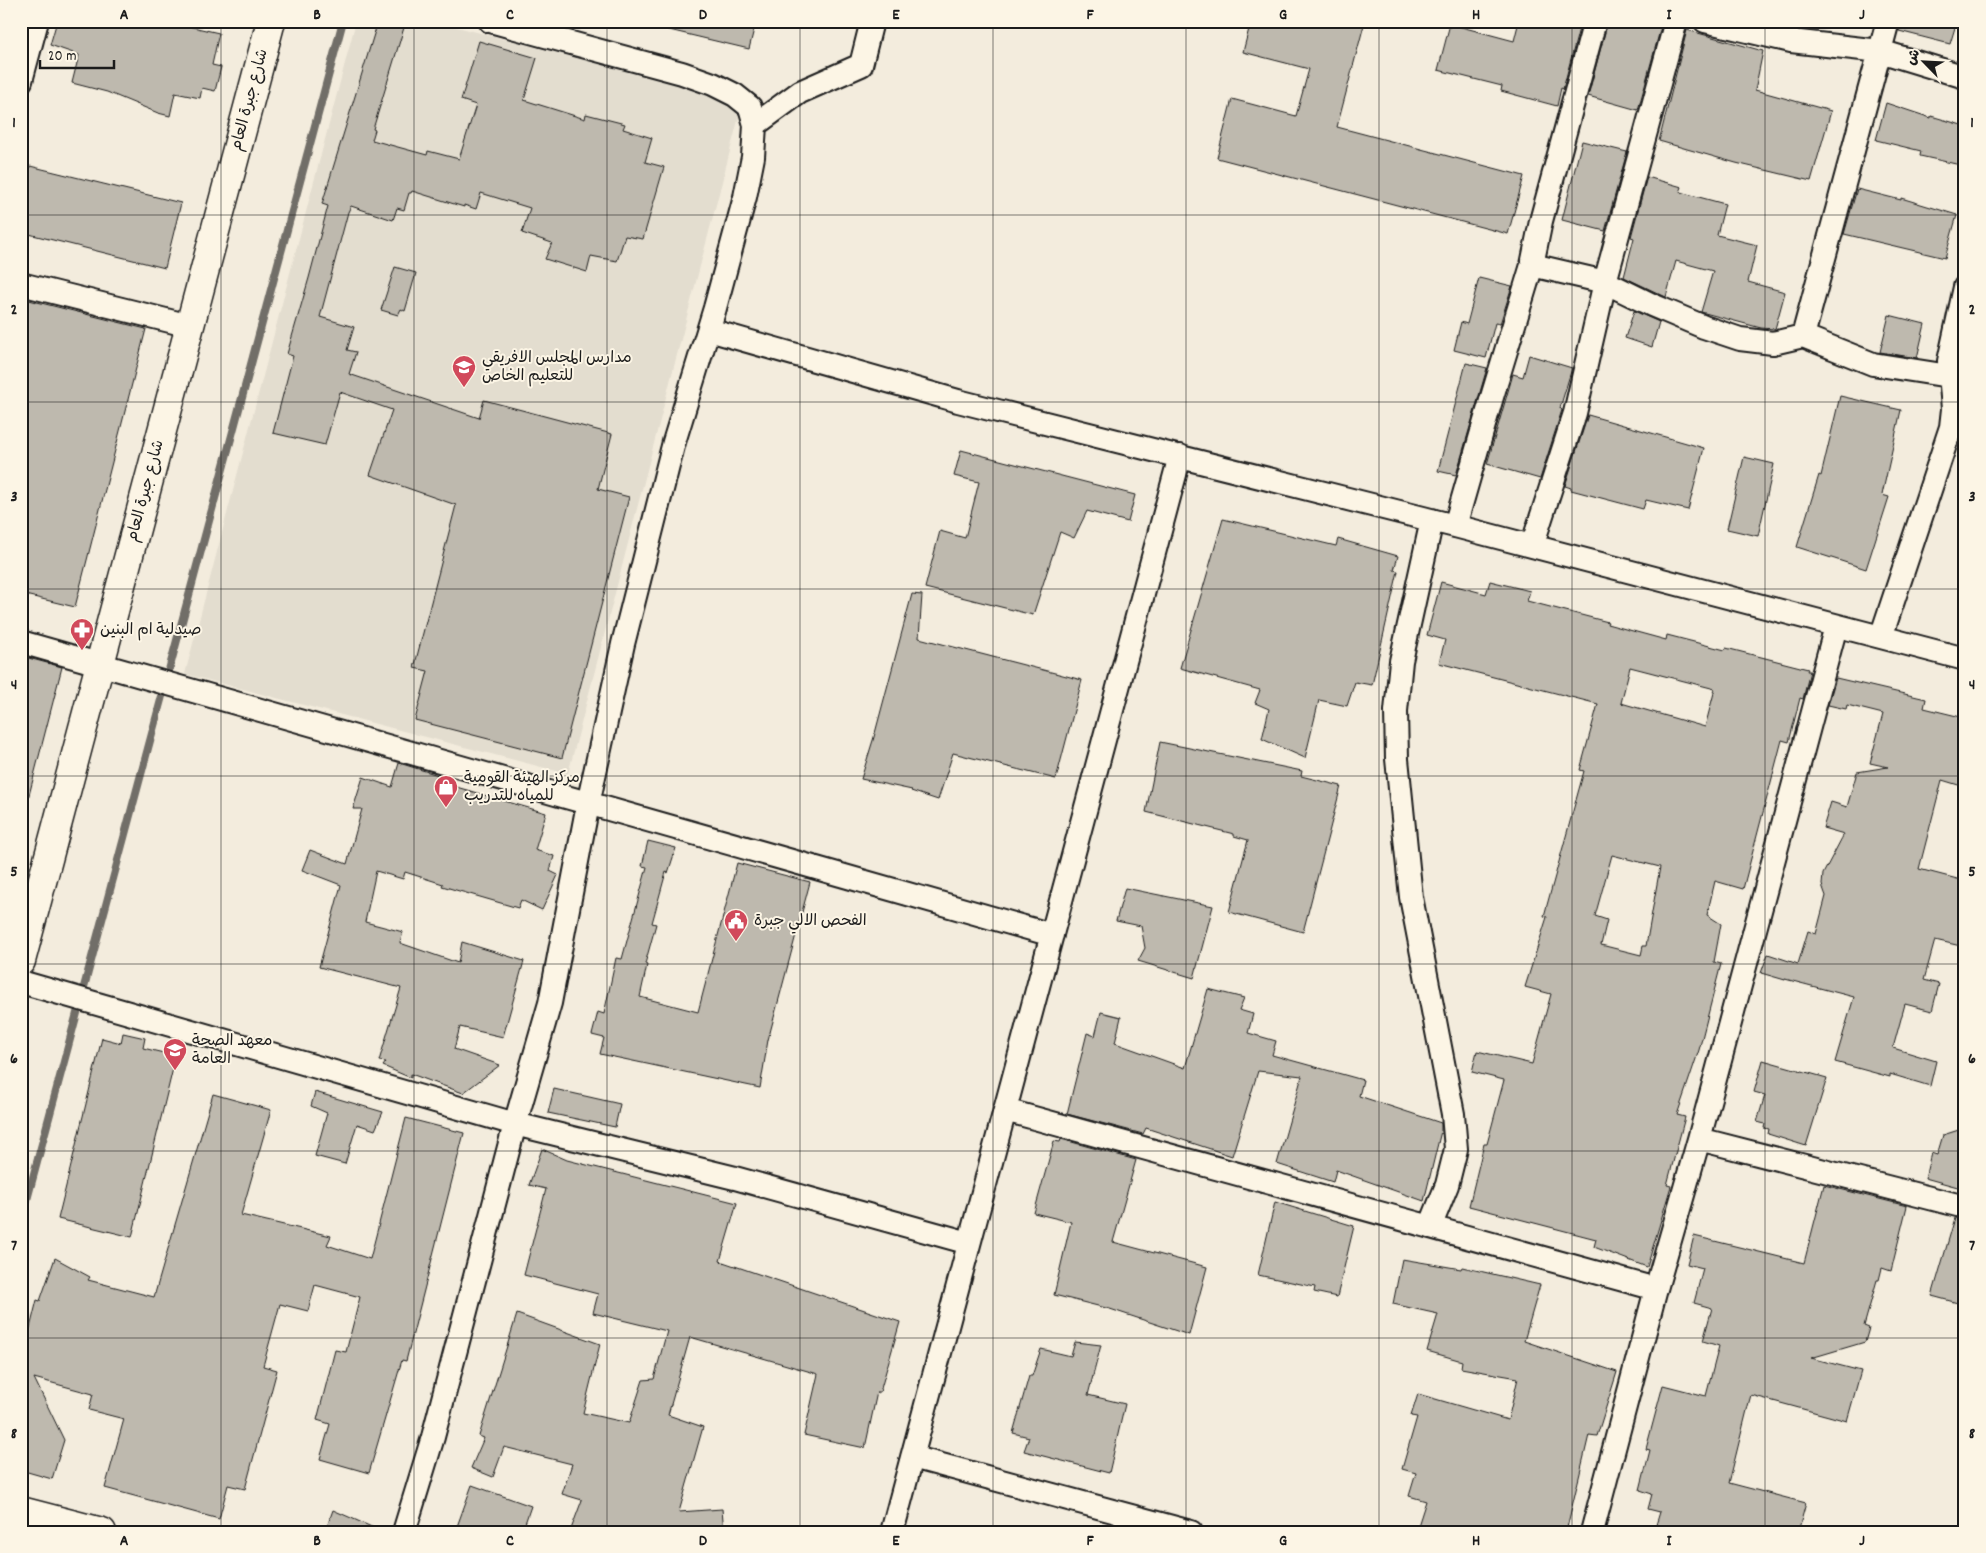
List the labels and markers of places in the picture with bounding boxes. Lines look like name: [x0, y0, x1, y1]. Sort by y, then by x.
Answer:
place label: مدارس المجلس الافريقي للتعليم الخاص: [482, 347, 632, 388]
school or university icon: مدارس المجلس الافريقي للتعليم الخاص: [451, 354, 477, 388]
pharmacy icon: صيدلية ام البنين: [69, 617, 95, 651]
place label: صيدلية ام البنين: [100, 619, 201, 642]
place label: مركز الهيئة القومية للمياه للتدريب: [464, 767, 580, 808]
shop icon: مركز الهيئة القومية للمياه للتدريب: [433, 774, 459, 808]
public building icon: الفحص الالي جبرة: [723, 908, 749, 942]
place label: الفحص الالي جبرة: [754, 910, 867, 934]
place label: معهد الصحة العامة: [192, 1030, 272, 1071]
school or university icon: معهد الصحة العامة: [162, 1037, 188, 1071]

